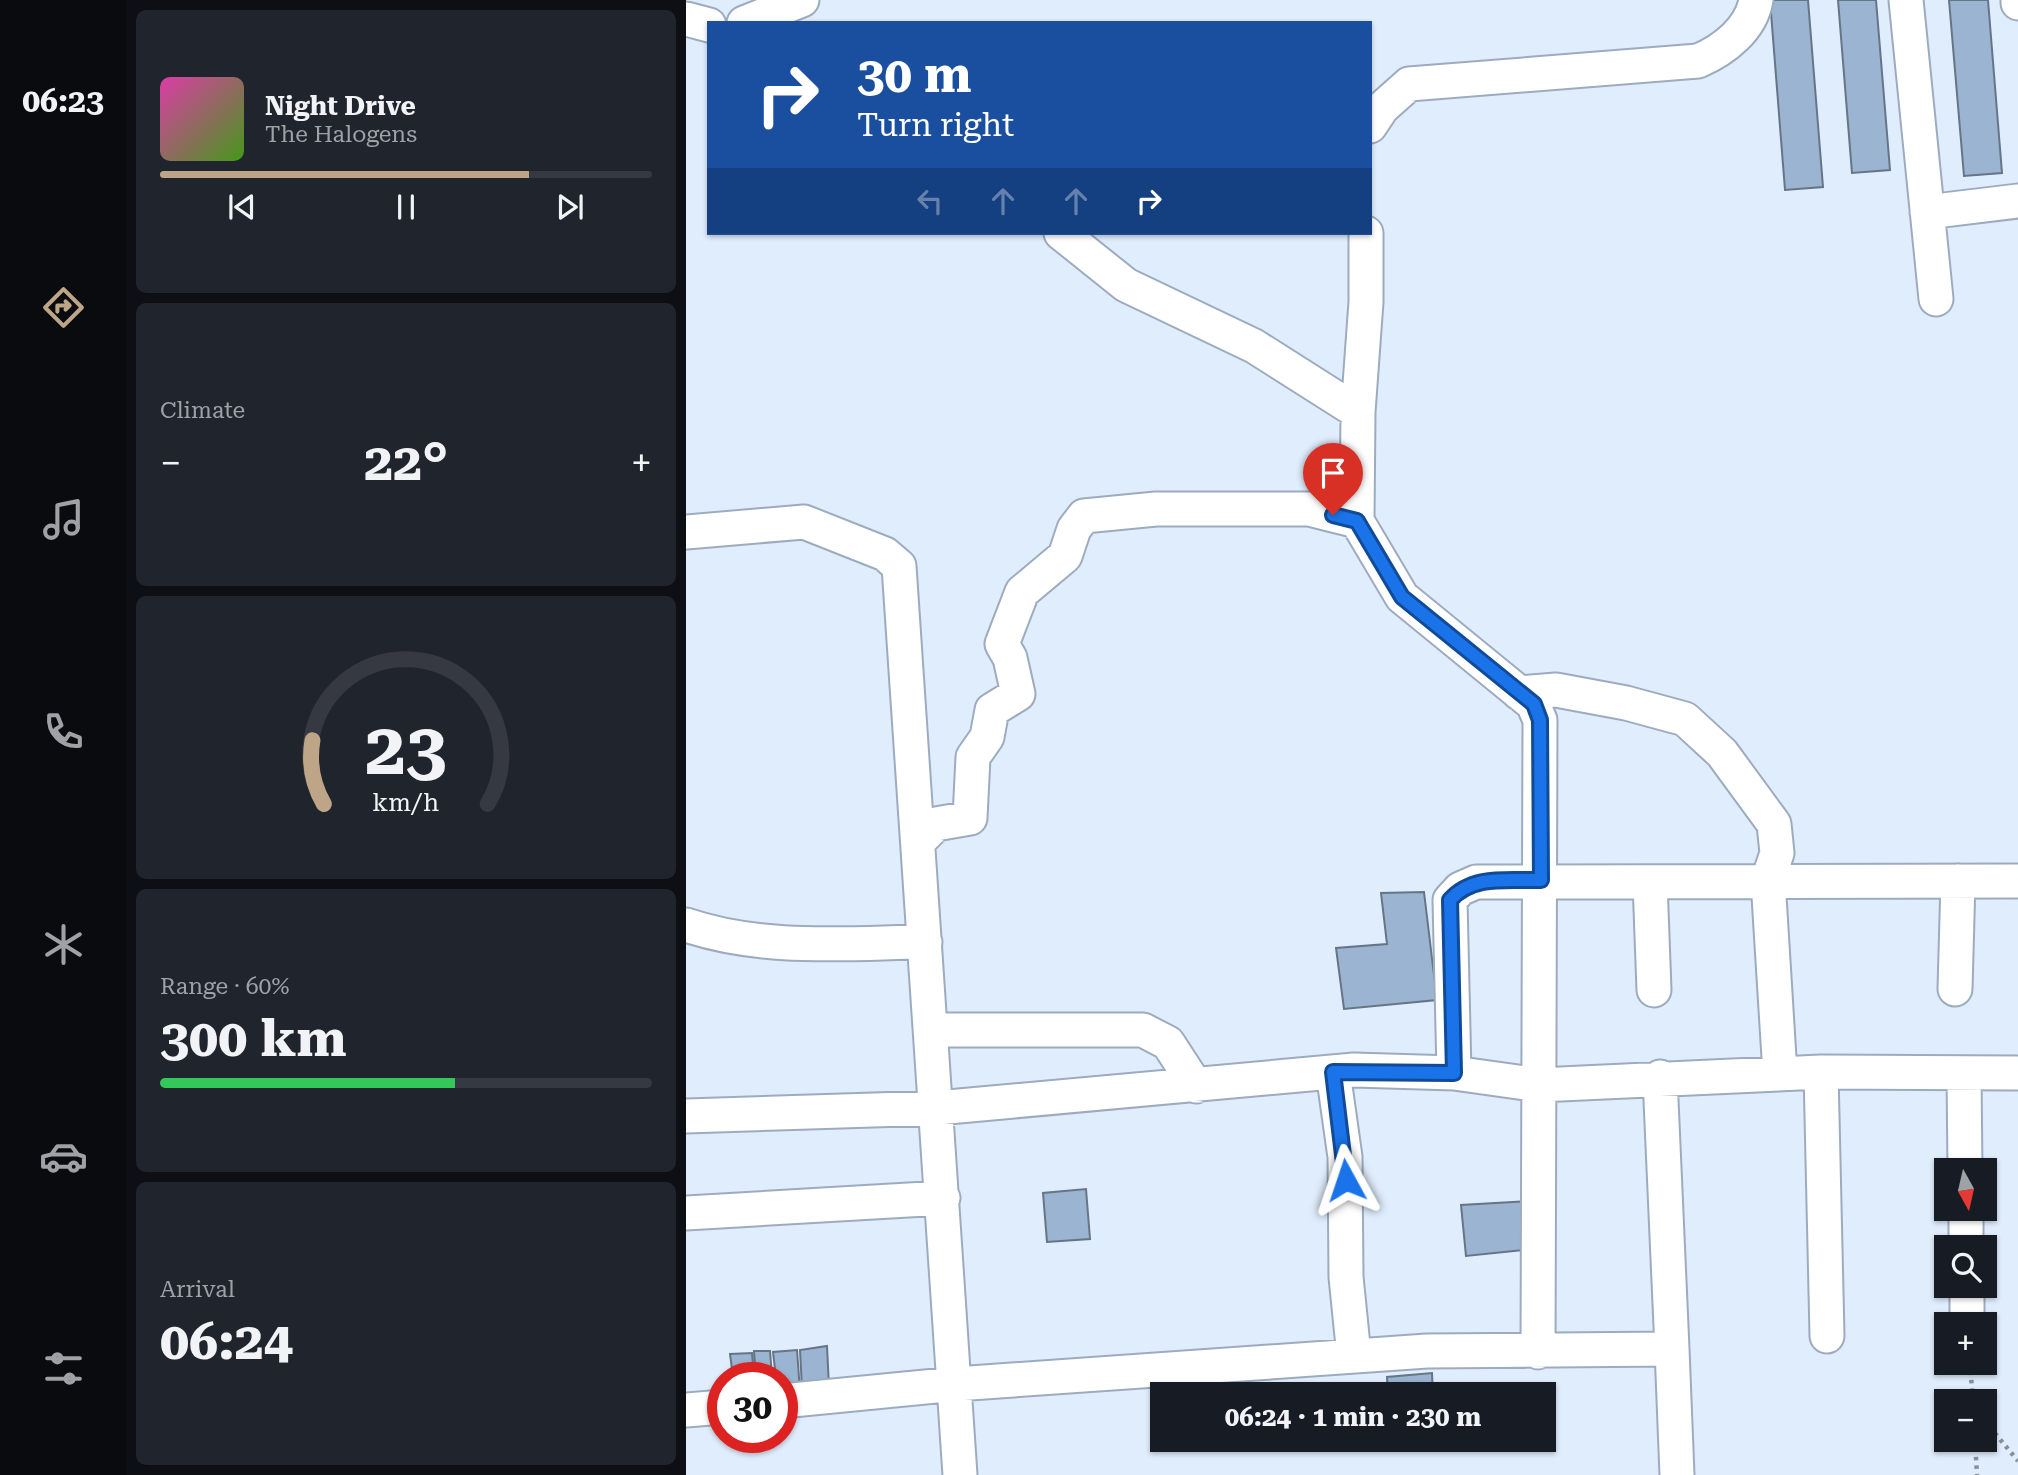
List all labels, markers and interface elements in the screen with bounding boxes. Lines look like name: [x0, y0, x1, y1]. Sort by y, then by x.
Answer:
text: 30 m: [857, 47, 972, 104]
icon: right: [742, 49, 833, 140]
text: 06:23: [22, 82, 104, 120]
text: Night Drive: [265, 91, 416, 121]
text: Turn right: [857, 106, 1014, 144]
text: The Halogens: [265, 121, 417, 148]
icon: left: [911, 182, 949, 220]
icon: ahead: [984, 182, 1022, 220]
icon: ahead: [1057, 182, 1095, 220]
icon: right: [1130, 182, 1168, 220]
icon: previous: [223, 188, 261, 226]
icon: pause: [387, 188, 425, 226]
icon: next: [551, 188, 589, 226]
icon: directions: [39, 283, 88, 332]
text: Climate: [160, 397, 245, 424]
text: 22°: [364, 432, 448, 493]
text: −: [160, 441, 181, 485]
text: +: [631, 441, 652, 485]
pin: [1303, 443, 1363, 515]
icon: arrive: [1314, 454, 1352, 492]
icon: music: [39, 495, 88, 544]
icon: phone: [39, 707, 88, 756]
text: 23: [365, 707, 447, 792]
text: km/h: [373, 787, 439, 816]
icon: climate: [39, 920, 88, 969]
text: Range · 60%: [160, 973, 289, 1000]
text: 300 km: [160, 1008, 347, 1069]
icon: car: [39, 1132, 88, 1181]
position arrow: [1309, 1143, 1383, 1217]
north arrow: [1934, 1158, 1997, 1222]
map controls: [1934, 1158, 1997, 1452]
button: search: [1934, 1235, 1997, 1298]
text: Arrival: [160, 1276, 235, 1303]
text: 06:24: [160, 1311, 293, 1372]
button: +: [1934, 1312, 1997, 1375]
icon: filters: [39, 1344, 88, 1393]
speed limit sign: 30: [707, 1362, 798, 1453]
button: −: [1934, 1389, 1997, 1452]
text: 06:24 · 1 min · 230 m: [1225, 1402, 1481, 1432]

